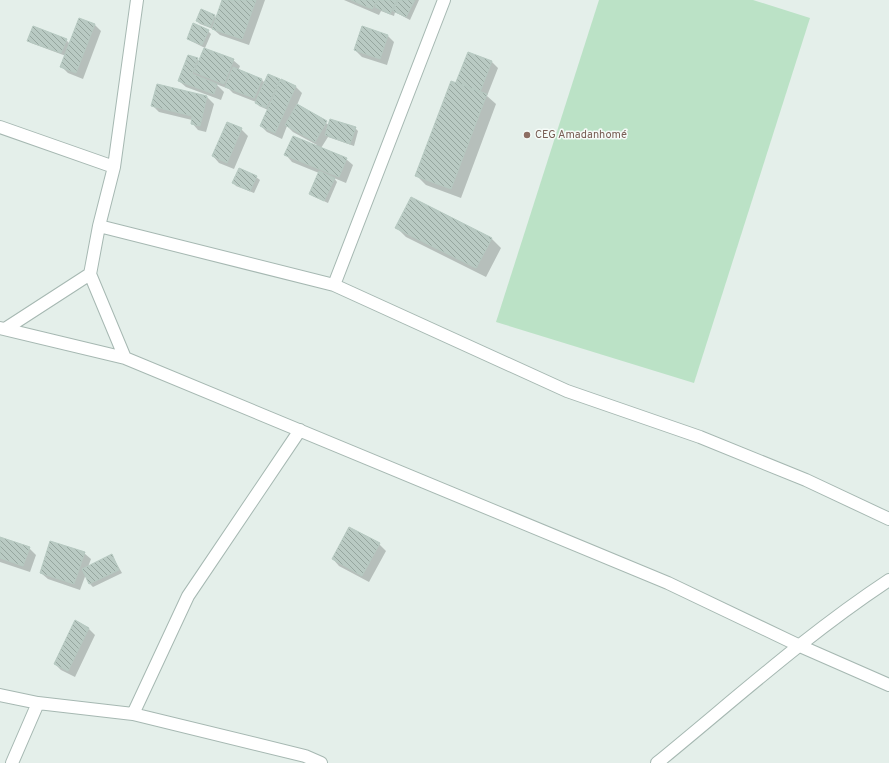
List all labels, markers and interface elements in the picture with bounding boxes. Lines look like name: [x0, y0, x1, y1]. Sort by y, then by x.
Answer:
place label: CEG Amadanhomé: [535, 128, 627, 142]
marker: CEG Amadanhomé: [522, 130, 532, 140]

